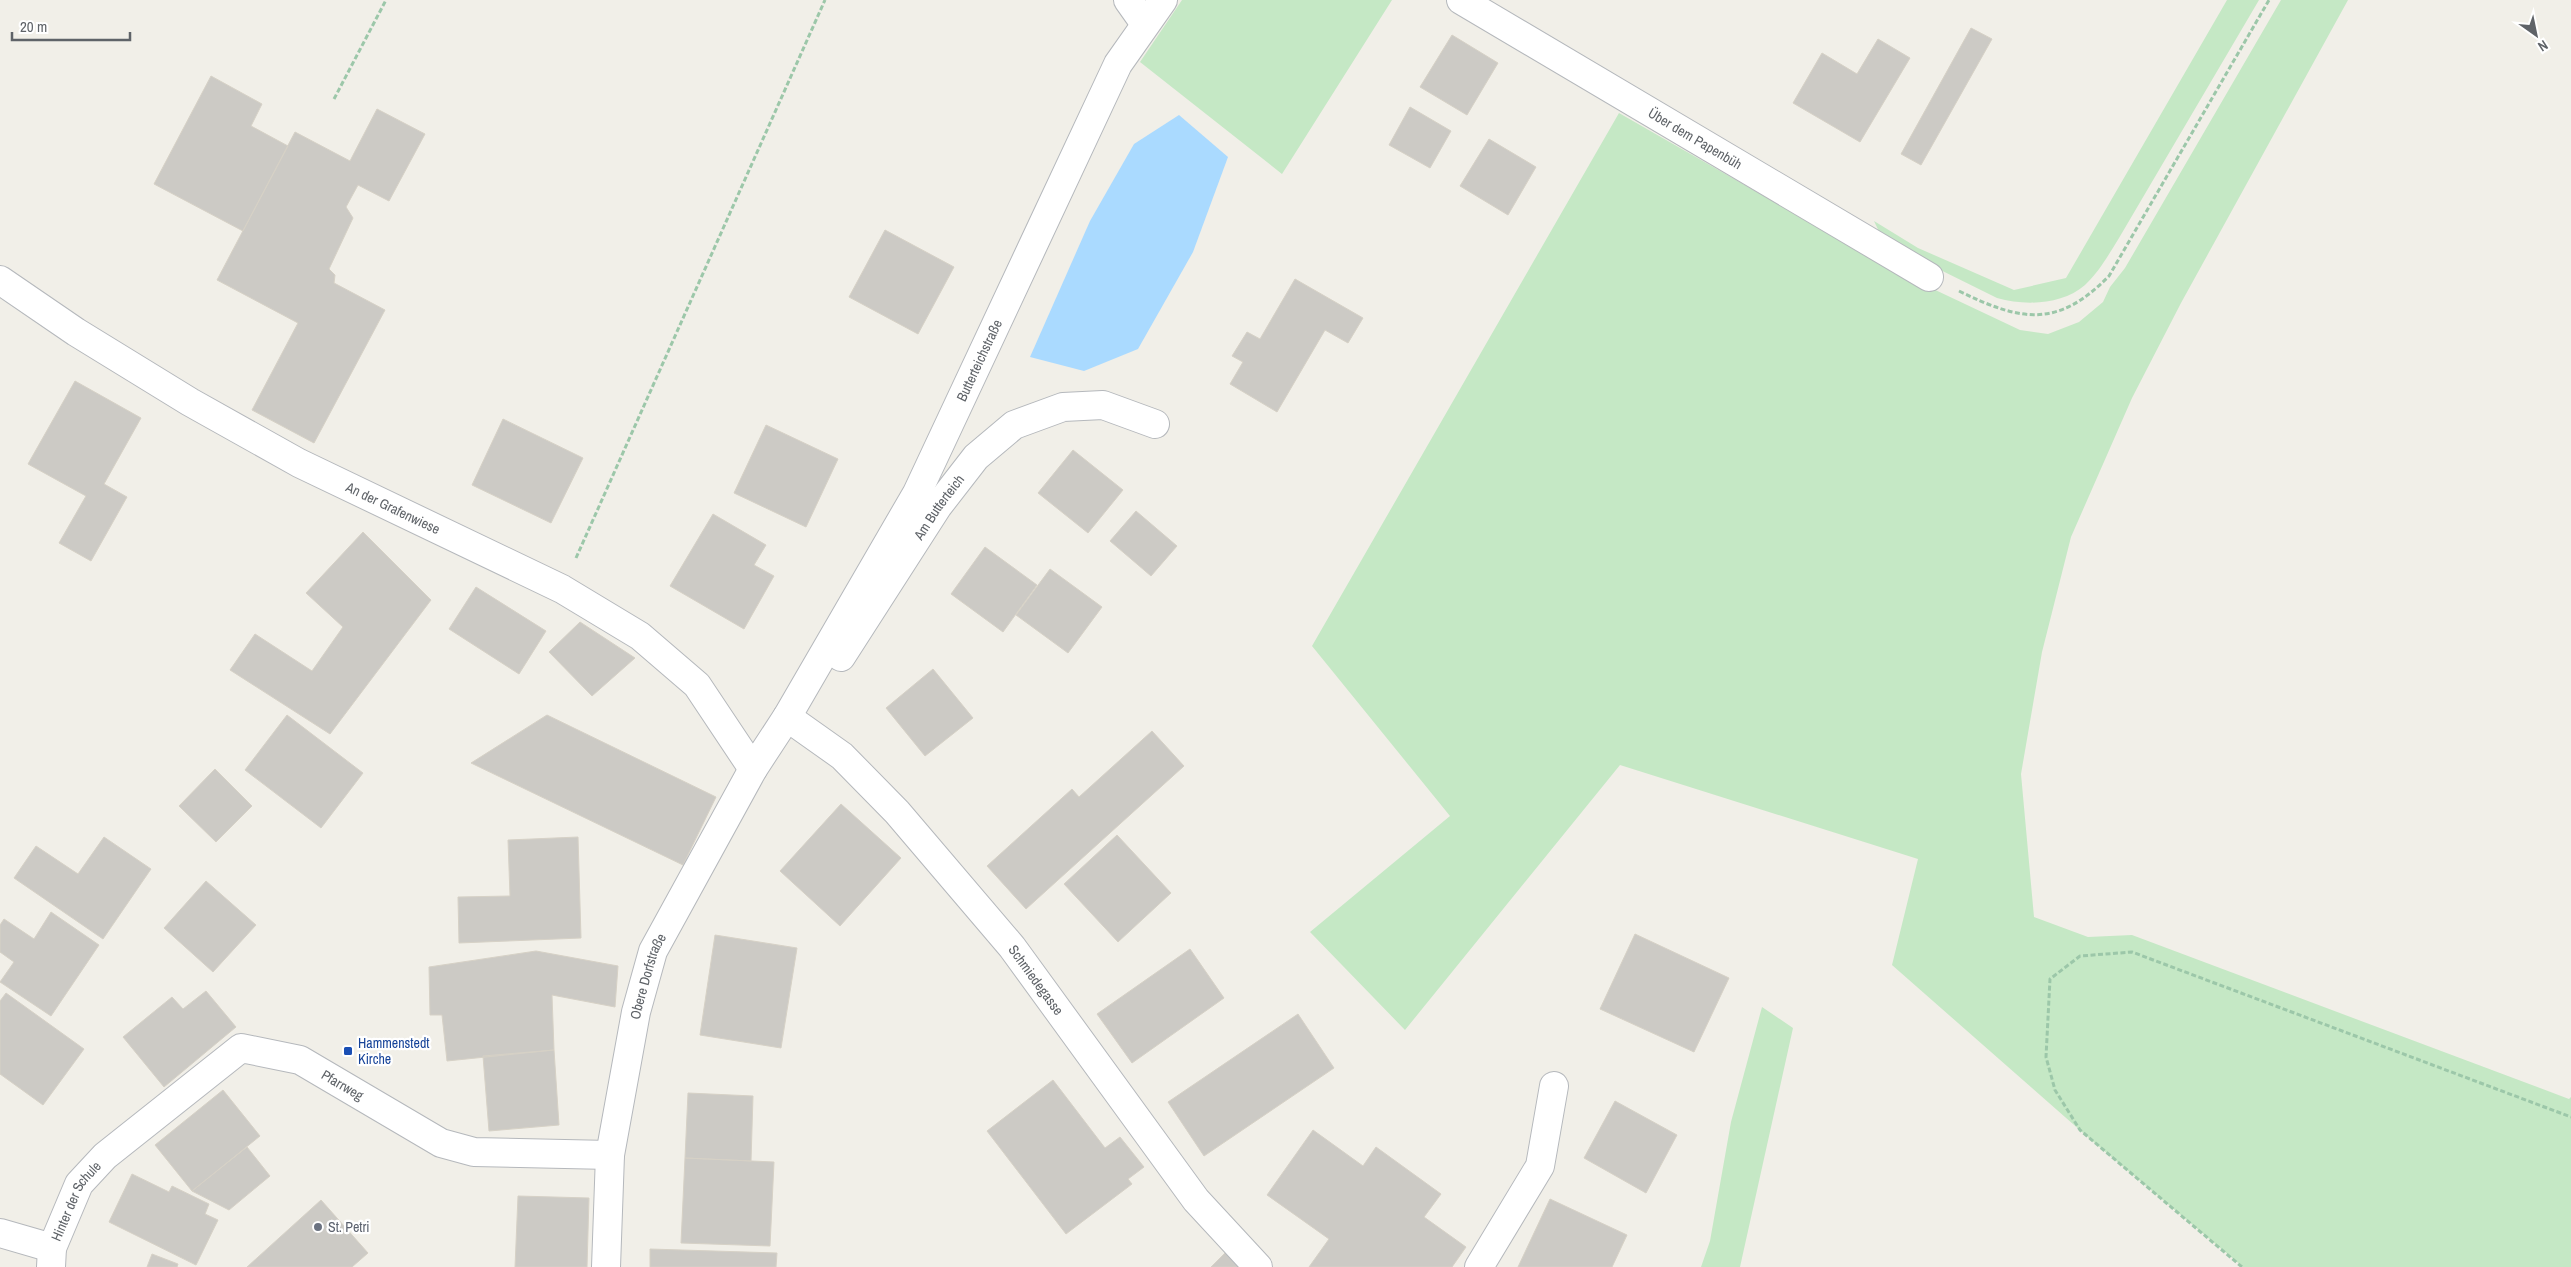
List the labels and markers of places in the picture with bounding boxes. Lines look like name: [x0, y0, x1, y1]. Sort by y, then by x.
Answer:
place label: Hammenstedt Kirche: [358, 1034, 429, 1068]
marker: Hammenstedt Kirche: [342, 1045, 354, 1057]
place label: St. Petri: [328, 1218, 369, 1236]
marker: St. Petri: [312, 1221, 324, 1233]

